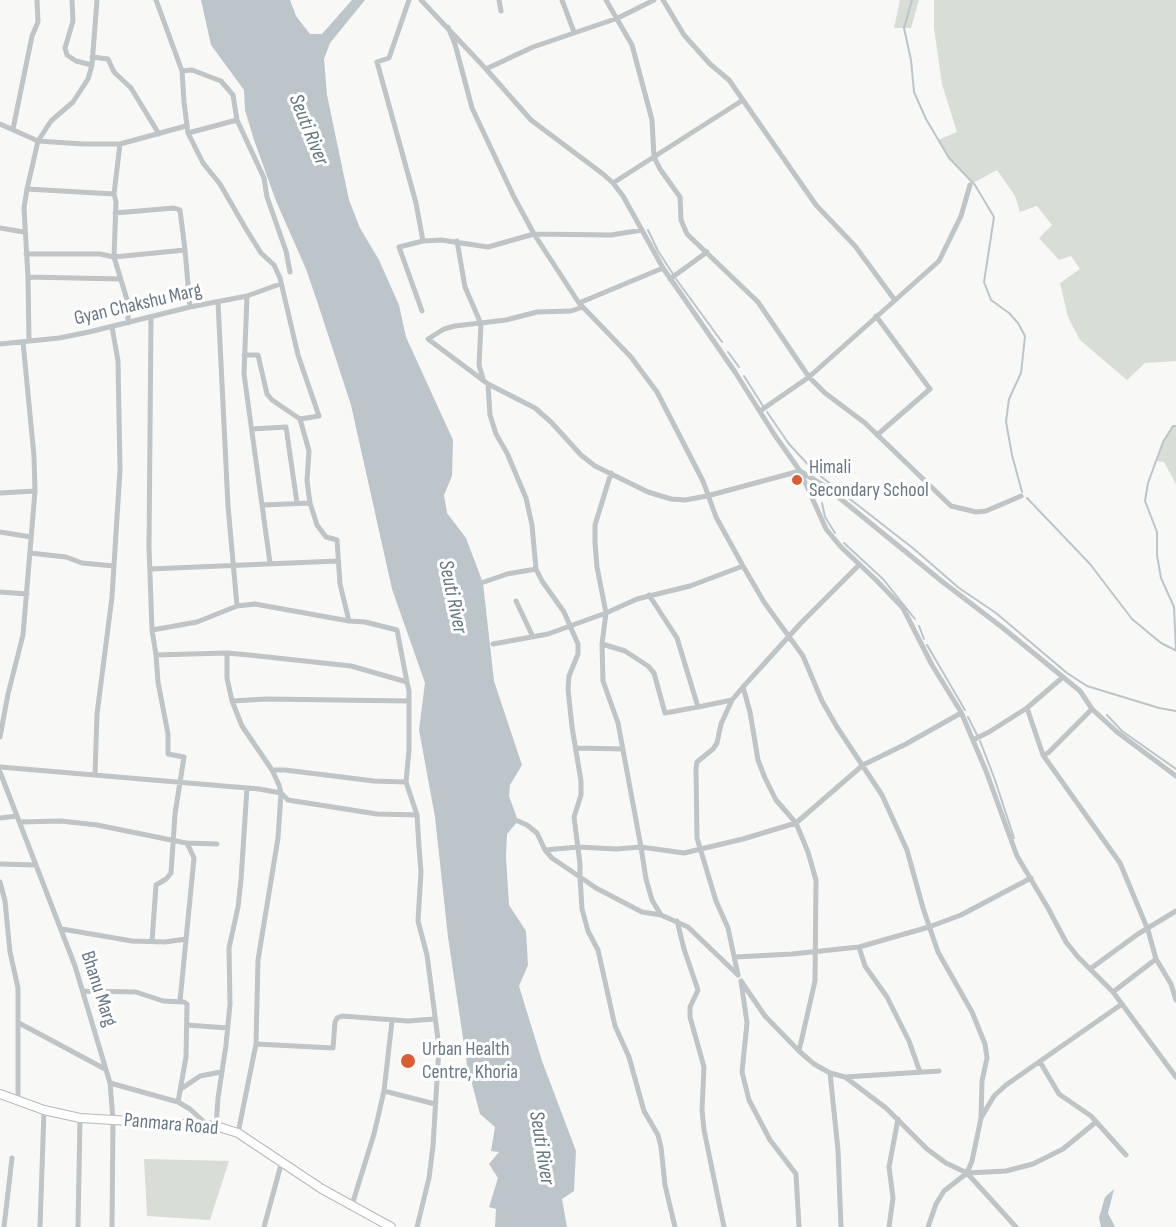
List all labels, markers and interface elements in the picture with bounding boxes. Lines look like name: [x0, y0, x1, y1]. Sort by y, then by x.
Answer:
water label: Seuti River: [282, 91, 334, 169]
street label: Gyan Chakshu Marg: [72, 279, 204, 331]
place label: Himali Secondary School: [809, 456, 929, 503]
marker: Himali Secondary School: [790, 473, 804, 487]
water label: Seuti River: [432, 558, 472, 636]
street label: Bhanu Marg: [75, 948, 121, 1030]
place label: Urban Health Centre, Khoria: [422, 1038, 518, 1085]
marker: Urban Health Centre, Khoria: [399, 1052, 417, 1070]
street label: Panmara Road: [123, 1109, 219, 1141]
water label: Seuti River: [523, 1109, 559, 1187]

